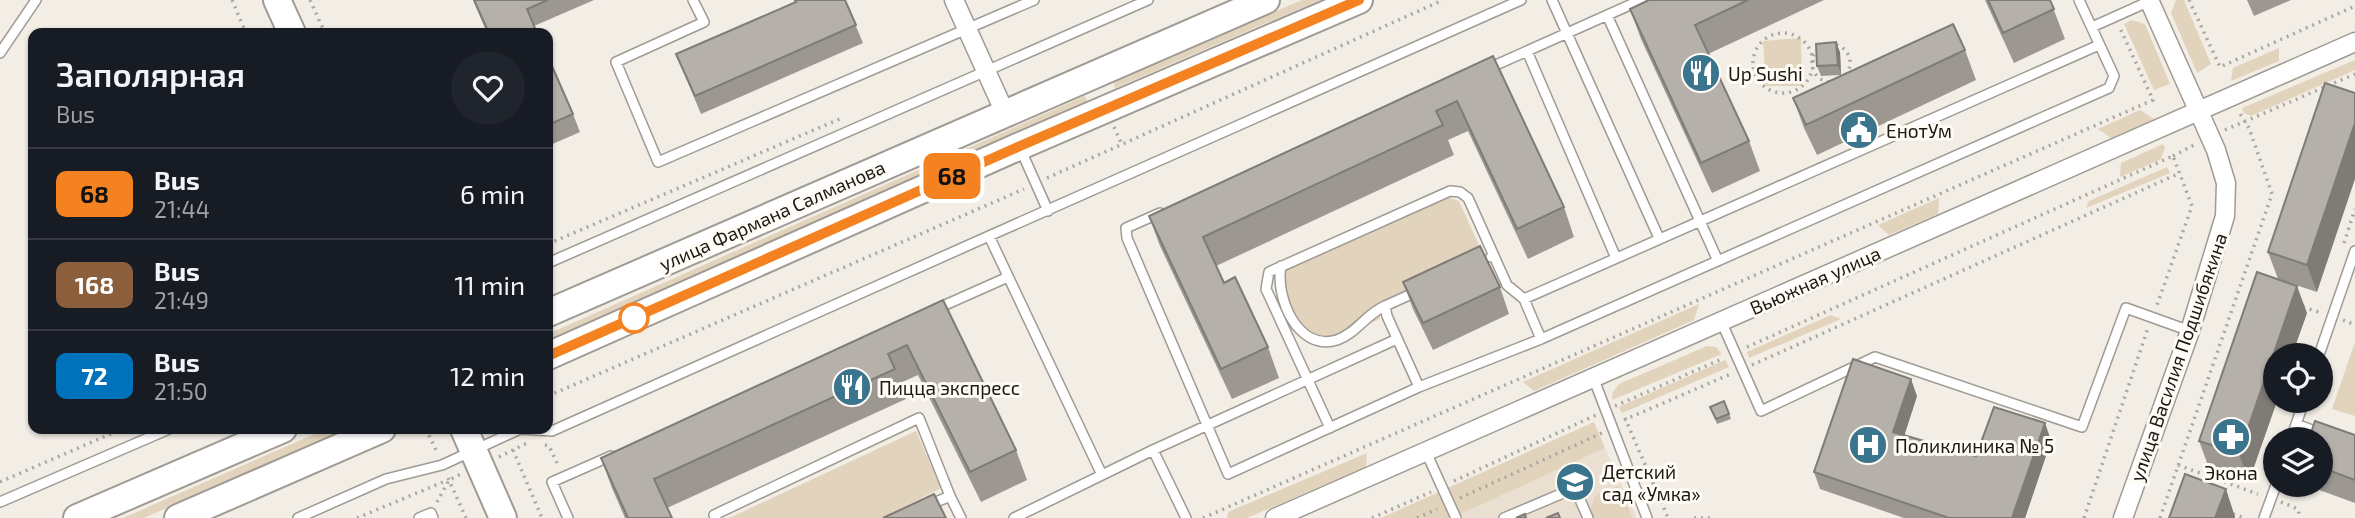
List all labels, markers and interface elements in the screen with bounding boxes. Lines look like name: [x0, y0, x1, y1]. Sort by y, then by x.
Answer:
button: heart: [451, 51, 525, 125]
restaurant icon: Up Sushi: [1680, 52, 1722, 94]
text: Заполярная: [56, 54, 245, 94]
place label: Up Sushi: [1728, 62, 1803, 85]
text: Bus: [56, 100, 95, 128]
public building icon: ЕнотУм: [1838, 109, 1880, 151]
place label: ЕнотУм: [1886, 119, 1952, 142]
line badge: 68: [920, 153, 984, 199]
street label: улица Фармана Салманова: [656, 155, 889, 276]
text: 68: [937, 161, 967, 190]
text: Bus: [154, 164, 200, 195]
text: 6 min: [460, 178, 525, 209]
text: 68: [80, 179, 109, 208]
text: 21:44: [154, 195, 210, 223]
street label: улица Василия Подшибякина: [2125, 230, 2232, 485]
street label: Вьюжная улица: [1746, 241, 1884, 320]
text: Bus: [154, 255, 200, 286]
text: 11 min: [454, 269, 525, 300]
text: 168: [75, 270, 114, 299]
text: 21:49: [154, 286, 209, 314]
unlabelled marker: [619, 303, 649, 333]
map controls: [2263, 343, 2333, 497]
button: locate: [2263, 343, 2333, 413]
text: Bus: [154, 346, 200, 377]
text: 12 min: [450, 360, 525, 391]
text: 72: [81, 361, 108, 390]
restaurant icon: Пицца экспресс: [831, 366, 873, 408]
place label: Пицца экспресс: [879, 376, 1020, 399]
text: 21:50: [154, 377, 208, 405]
pharmacy icon: Экона: [2210, 416, 2252, 458]
hospital icon: Поликлиника № 5: [1847, 424, 1889, 466]
button: layers: [2263, 427, 2333, 497]
place label: Поликлиника № 5: [1895, 434, 2054, 457]
place label: Детский сад «Умка»: [1602, 460, 1701, 505]
school or university icon: Детский сад «Умка»: [1554, 461, 1596, 503]
place label: Экона: [2204, 461, 2258, 484]

